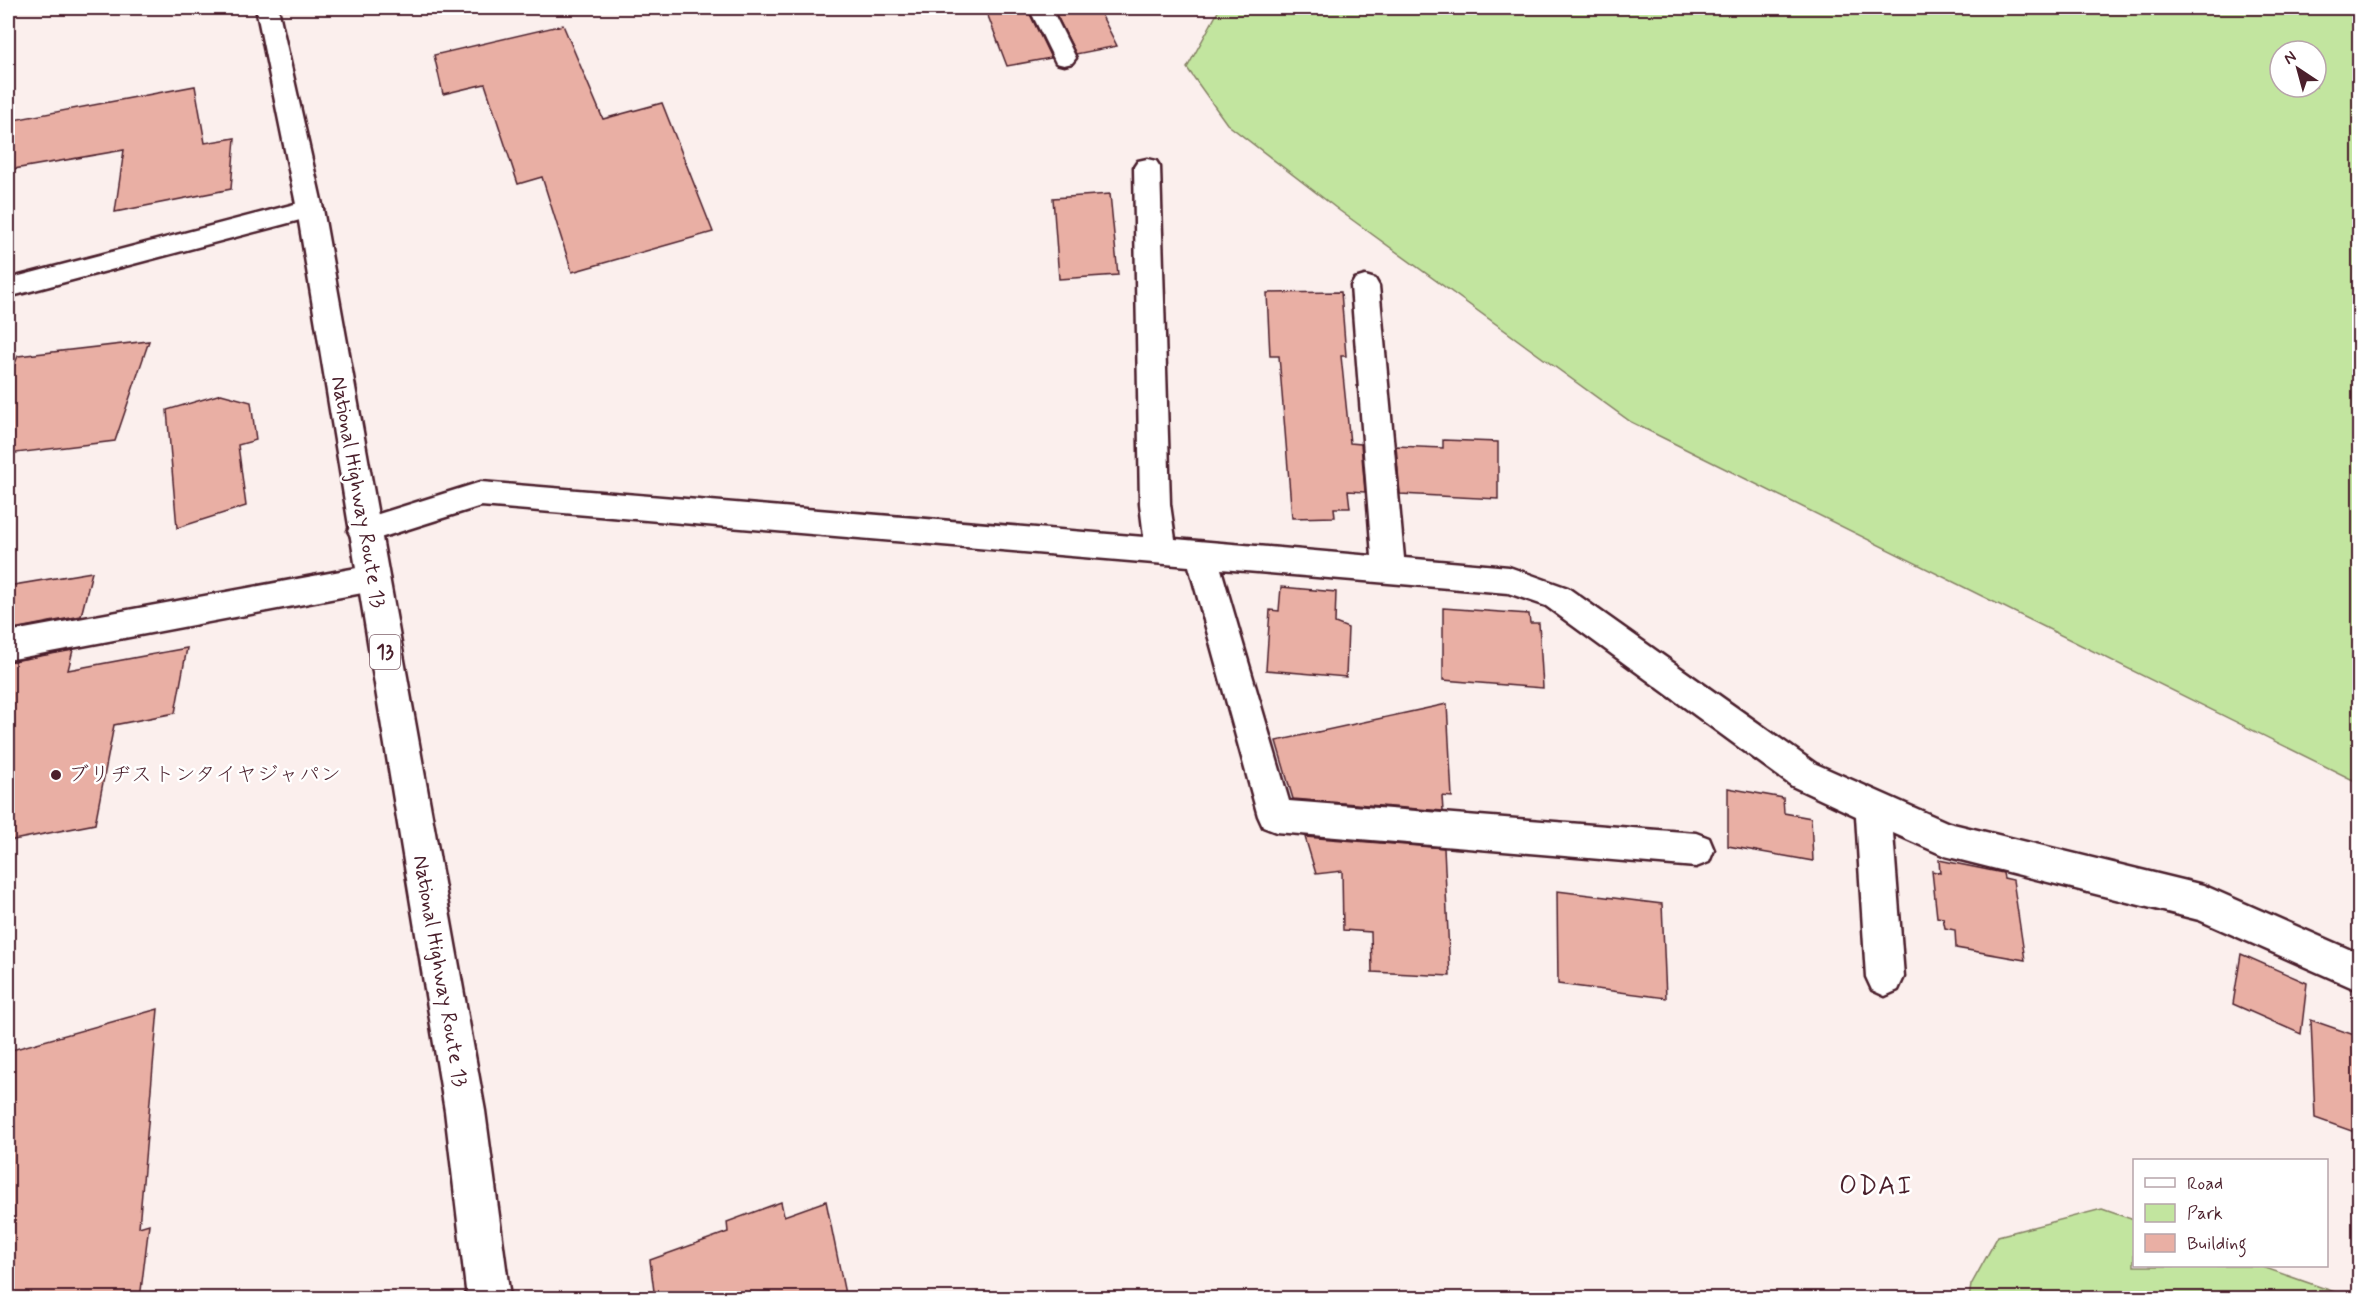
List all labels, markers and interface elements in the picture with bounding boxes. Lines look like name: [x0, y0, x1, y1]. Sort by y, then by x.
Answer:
north arrow: [2268, 39, 2328, 99]
text: N: [2280, 46, 2301, 70]
street label: National Highway Route 13: [324, 374, 392, 610]
road number: 13: [370, 635, 400, 669]
place label: ブリヂストンタイヤジャパン: [68, 761, 341, 789]
marker: ブリヂストンタイヤジャパン: [49, 768, 63, 782]
street label: National Highway Route 13: [406, 853, 474, 1089]
legend: [2133, 1159, 2328, 1267]
district label: ODAI: [1839, 1169, 1913, 1204]
text: Road: [2187, 1172, 2223, 1196]
text: Park: [2187, 1202, 2223, 1226]
text: Building: [2187, 1232, 2247, 1258]

